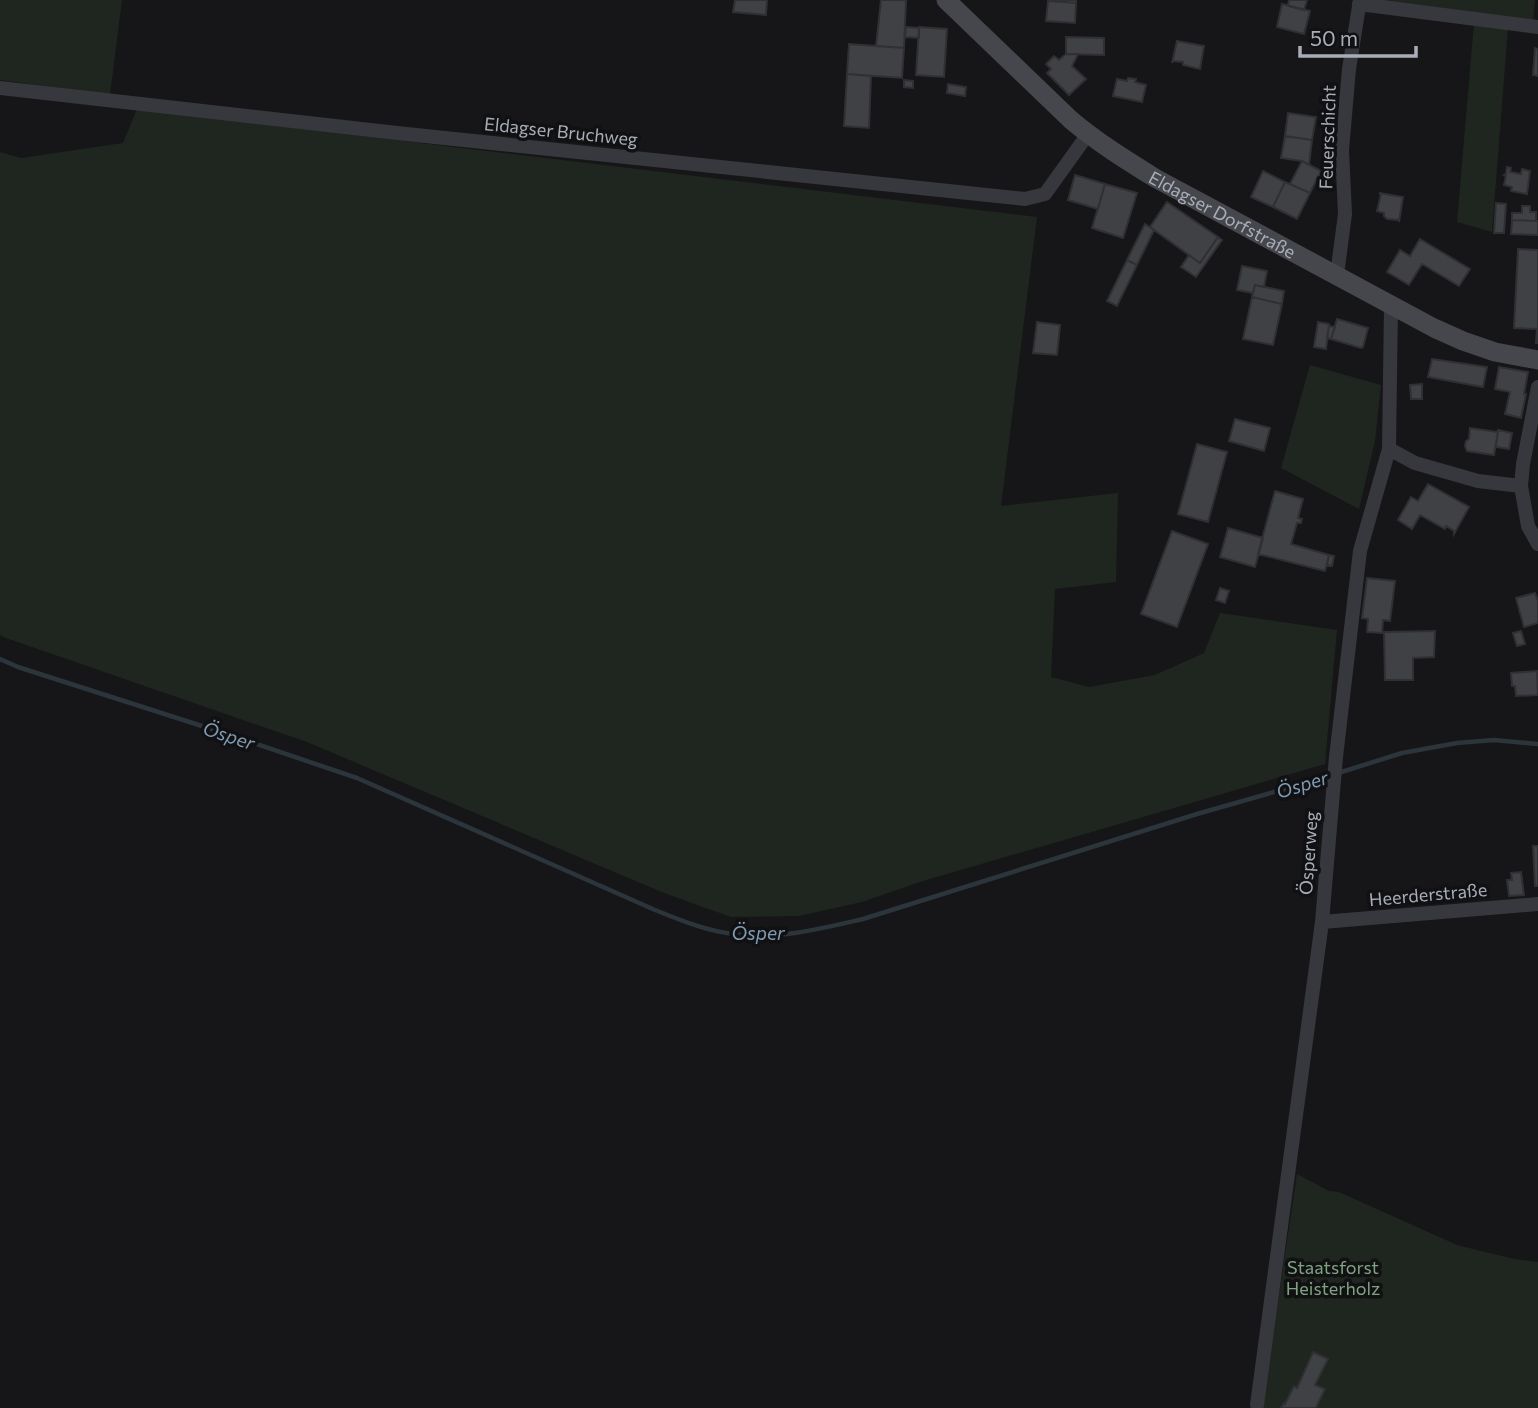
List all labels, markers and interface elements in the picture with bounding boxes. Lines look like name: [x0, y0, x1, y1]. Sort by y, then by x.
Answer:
scale bar: [1300, 14, 1416, 58]
text: 50 m: [1310, 25, 1358, 50]
street label: Feuerschicht: [1314, 84, 1340, 190]
street label: Eldagser Bruchweg: [483, 112, 639, 150]
street label: Eldagser Dorfstraße: [1145, 166, 1300, 263]
water label: Ösper: [200, 716, 259, 755]
water label: Ösper: [1273, 765, 1332, 803]
street label: Ösperweg: [1294, 810, 1322, 895]
street label: Heerderstraße: [1368, 878, 1488, 910]
water label: Ösper: [731, 921, 786, 944]
park label: Staatsforst Heisterholz: [1286, 1256, 1380, 1299]

